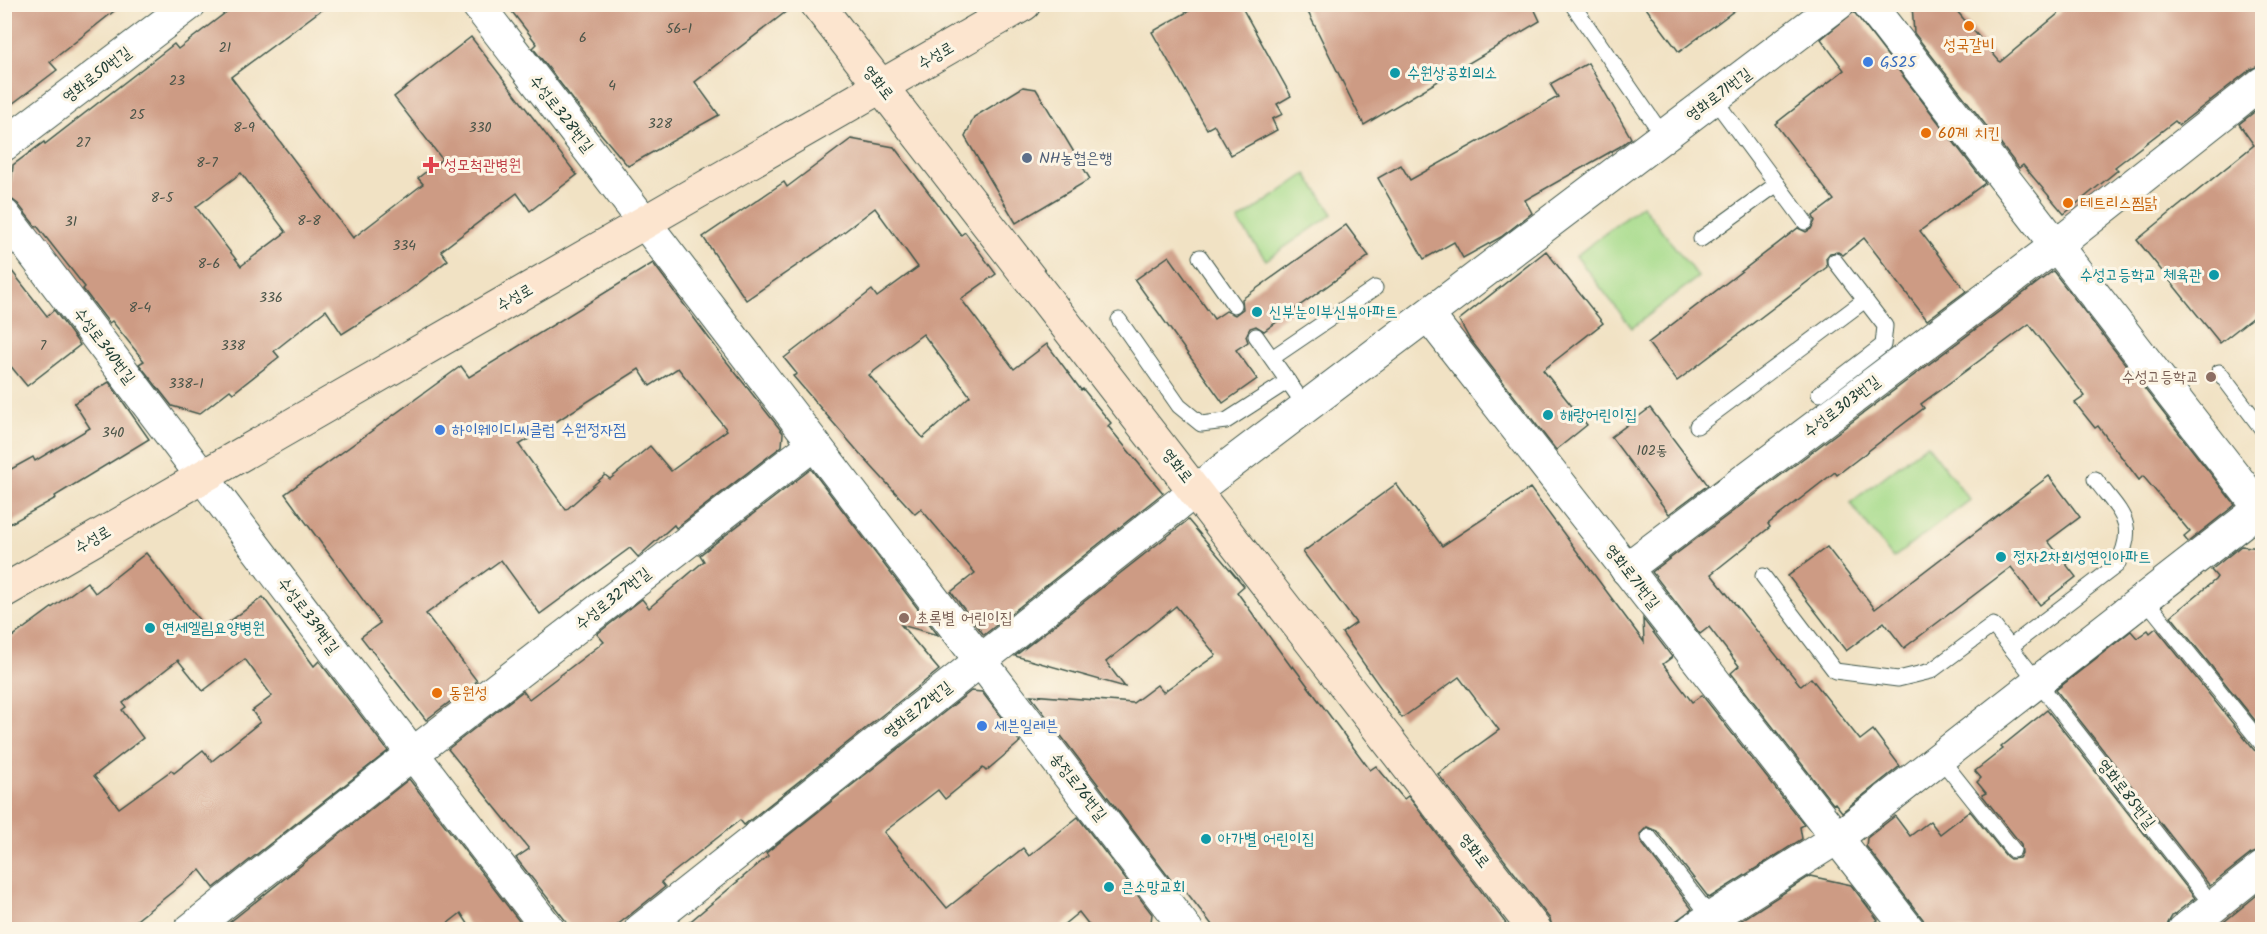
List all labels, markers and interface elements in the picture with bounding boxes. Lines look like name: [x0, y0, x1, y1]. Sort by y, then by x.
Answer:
house number: 56-1: [666, 18, 692, 40]
marker: 성국갈비: [1962, 19, 1976, 33]
house number: 6: [579, 27, 587, 49]
place label: 성국갈비: [1943, 33, 1995, 58]
street label: 수성로: [913, 36, 959, 76]
house number: 21: [219, 37, 231, 59]
street label: 영화로50번길: [57, 41, 137, 109]
place label: GS25: [1880, 50, 1918, 75]
marker: GS25: [1861, 55, 1875, 69]
street label: 영화로: [856, 60, 900, 106]
place label: 수원상공회의소: [1407, 61, 1497, 86]
street label: 영화로71번길: [1681, 62, 1757, 128]
marker: 수원상공회의소: [1388, 66, 1402, 80]
house number: 23: [169, 70, 185, 92]
street label: 수성로328번길: [523, 70, 599, 158]
house number: 4: [608, 75, 616, 97]
house number: 25: [129, 104, 146, 126]
house number: 328: [648, 113, 673, 135]
house number: 8-9: [233, 117, 255, 139]
house number: 330: [469, 117, 492, 139]
place label: 60계 치킨: [1938, 121, 2000, 146]
marker: 60계 치킨: [1919, 126, 1933, 140]
house number: 27: [76, 132, 91, 154]
place label: NH농협은행: [1039, 146, 1112, 171]
marker: NH농협은행: [1020, 151, 1034, 165]
house number: 8-7: [196, 152, 218, 174]
place label: 성모척관병원: [444, 153, 521, 178]
marker: 성모척관병원: [422, 156, 440, 174]
house number: 8-5: [151, 187, 175, 209]
place label: 테트리스찜닭: [2080, 191, 2157, 216]
marker: 테트리스찜닭: [2061, 196, 2075, 210]
house number: 8-8: [297, 210, 321, 232]
house number: 31: [65, 211, 77, 233]
house number: 334: [392, 235, 416, 257]
house number: 8-6: [198, 253, 220, 275]
place label: 수성고등학교 체육관: [2080, 263, 2202, 288]
marker: 수성고등학교 체육관: [2207, 268, 2221, 282]
street label: 수성로: [492, 278, 538, 318]
house number: 336: [259, 287, 283, 309]
house number: 8-4: [129, 297, 152, 319]
place label: 신부눈이부신뷰아파트: [1269, 300, 1398, 325]
street label: 수성로340번길: [67, 302, 141, 390]
marker: 신부눈이부신뷰아파트: [1250, 305, 1264, 319]
house number: 7: [40, 335, 47, 357]
house number: 338: [221, 335, 246, 357]
place label: 수성고등학교: [2122, 365, 2199, 390]
street label: 수성로303번길: [1798, 370, 1886, 444]
marker: 수성고등학교: [2204, 370, 2218, 384]
house number: 338-1: [168, 373, 204, 395]
place label: 해랑어린이집: [1560, 403, 1637, 428]
marker: 해랑어린이집: [1541, 408, 1555, 422]
place label: 하이웨이디씨클럽 수원정자점: [452, 418, 626, 443]
house number: 340: [102, 422, 124, 444]
marker: 하이웨이디씨클럽 수원정자점: [433, 423, 447, 437]
house number: 102동: [1637, 440, 1667, 462]
street label: 영화로: [1155, 443, 1199, 489]
street label: 수성로: [70, 520, 116, 560]
street label: 영화로71번길: [1599, 539, 1666, 615]
place label: 정자2차희성연인아파트: [2013, 545, 2151, 570]
marker: 정자2차희성연인아파트: [1994, 550, 2008, 564]
street label: 수성로327번길: [570, 561, 656, 637]
street label: 수성로339번길: [271, 572, 345, 660]
place label: 초록별 어린이집: [916, 606, 1013, 631]
marker: 초록별 어린이집: [897, 611, 911, 625]
place label: 연세엘림요양병원: [162, 616, 265, 641]
marker: 연세엘림요양병원: [143, 621, 157, 635]
street label: 영화로72번길: [878, 675, 958, 745]
place label: 동원성: [449, 681, 488, 706]
marker: 동원성: [430, 686, 444, 700]
place label: 세븐일레븐: [994, 714, 1058, 739]
marker: 세븐일레븐: [975, 719, 989, 733]
street label: 송정로76번길: [1043, 748, 1113, 827]
street label: 영화로85번길: [2091, 754, 2161, 834]
place label: 아가별 어린이집: [1218, 827, 1315, 852]
street label: 영화로: [1452, 828, 1496, 874]
marker: 아가별 어린이집: [1199, 832, 1213, 846]
place label: 큰소망교회: [1121, 875, 1185, 900]
marker: 큰소망교회: [1102, 880, 1116, 894]

